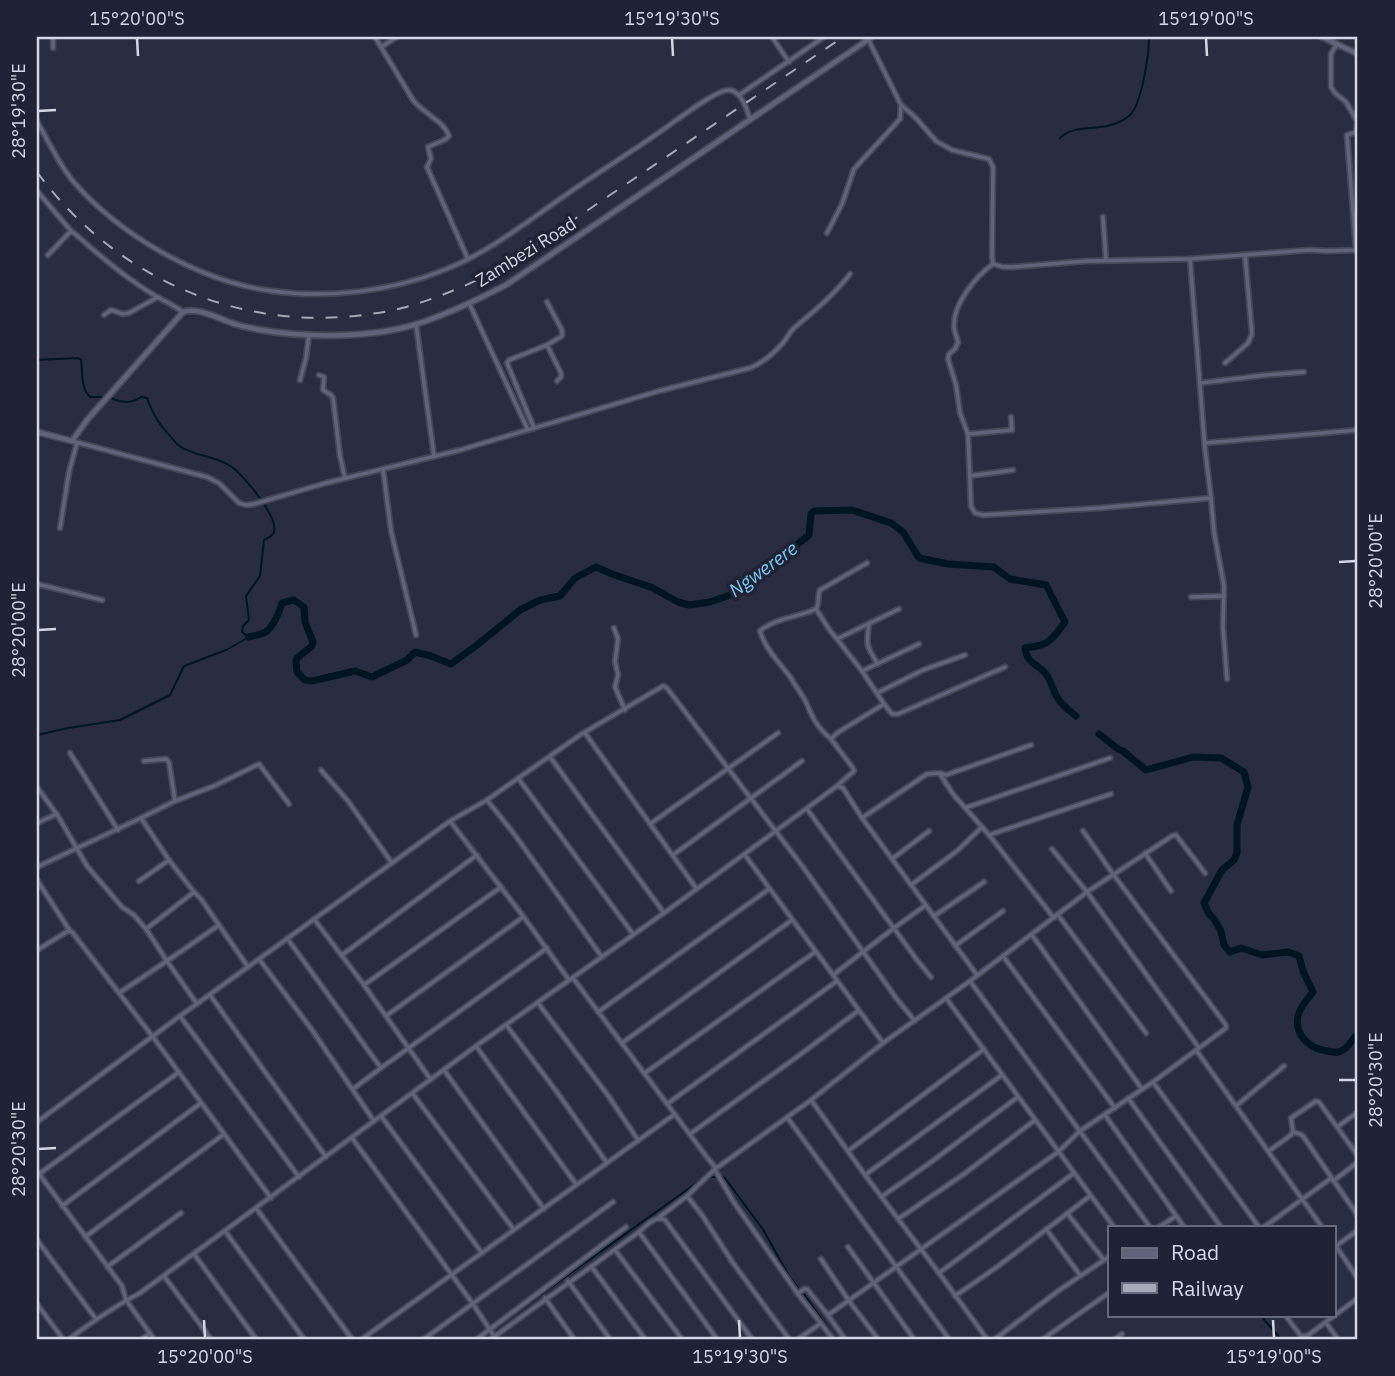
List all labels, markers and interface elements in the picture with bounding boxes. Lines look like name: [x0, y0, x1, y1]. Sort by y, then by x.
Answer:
text: 15°20'00"S: [89, 7, 185, 30]
text: 15°19'30"S: [624, 7, 720, 30]
text: 15°19'00"S: [1158, 7, 1254, 30]
text: 28°19'30"E: [7, 63, 30, 159]
street label: Zambezi Road: [471, 211, 580, 292]
text: 28°20'00"E: [1364, 513, 1387, 609]
water label: Ngwerere: [724, 536, 802, 602]
text: 28°20'00"E: [7, 582, 30, 678]
text: 28°20'30"E: [1364, 1032, 1387, 1128]
text: 28°20'30"E: [7, 1101, 30, 1197]
legend: [1108, 1226, 1336, 1316]
text: Road: [1171, 1238, 1219, 1266]
text: Railway: [1171, 1274, 1244, 1302]
text: 15°20'00"S: [157, 1345, 253, 1368]
text: 15°19'30"S: [692, 1345, 788, 1368]
text: 15°19'00"S: [1226, 1345, 1322, 1368]

